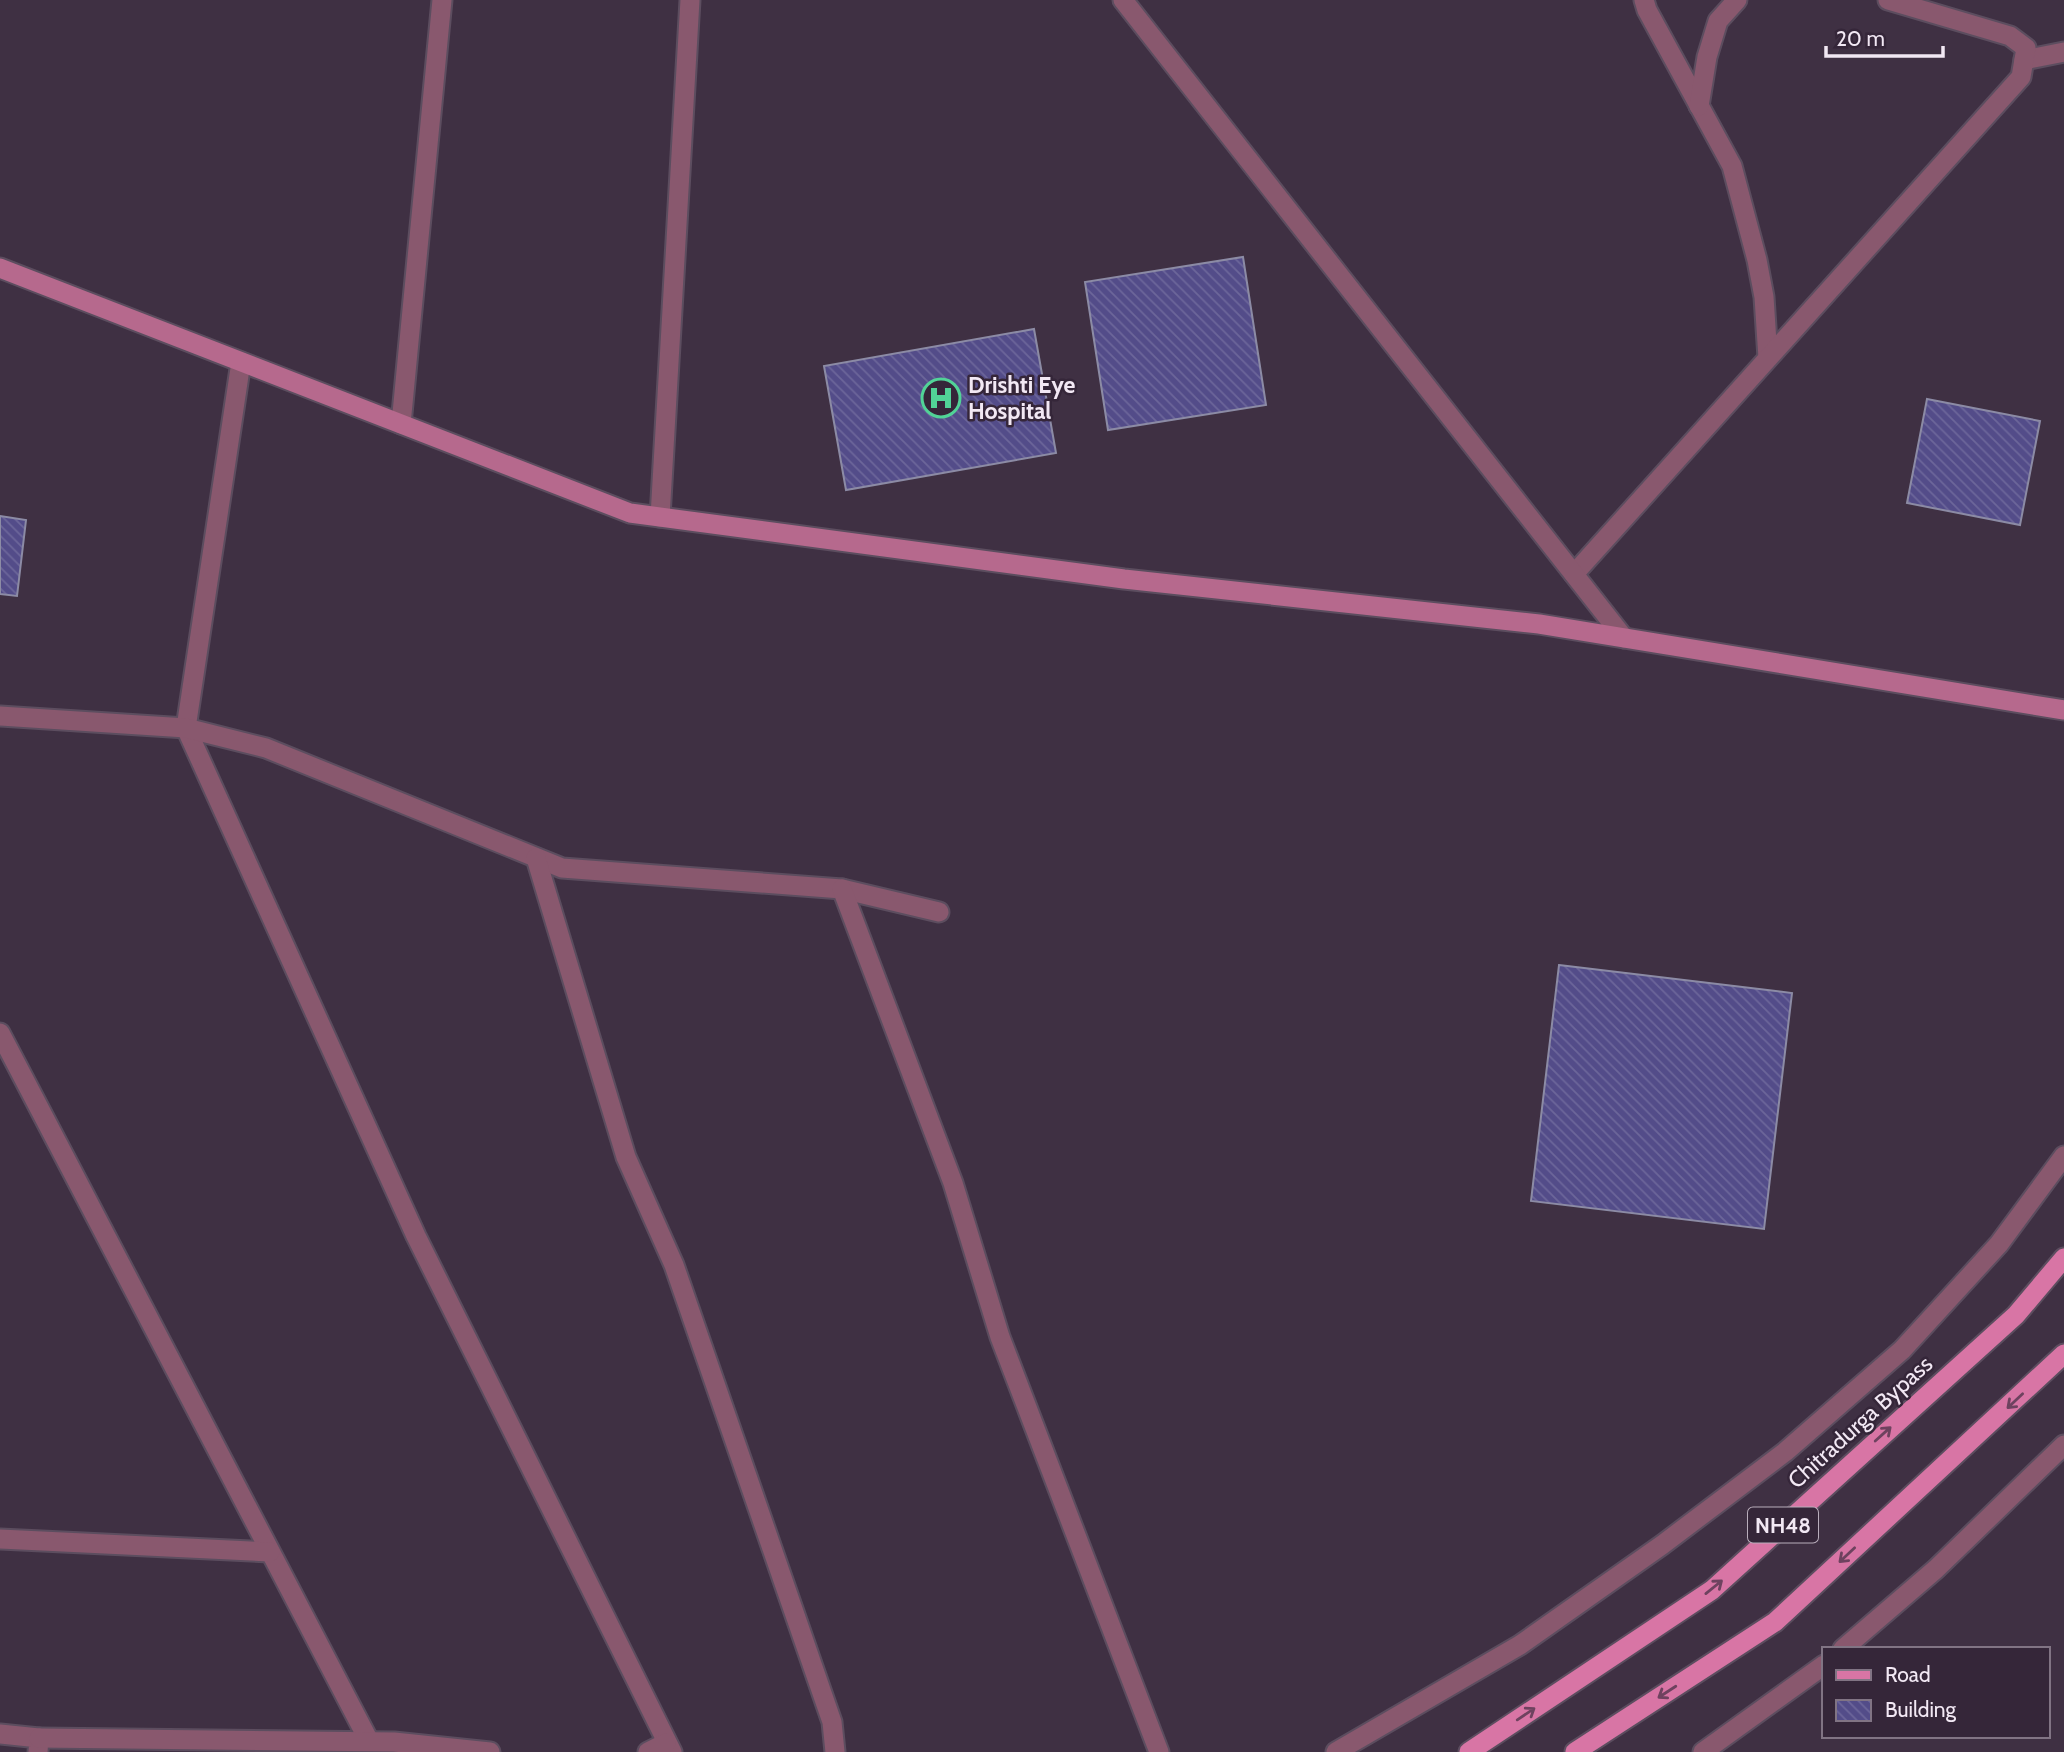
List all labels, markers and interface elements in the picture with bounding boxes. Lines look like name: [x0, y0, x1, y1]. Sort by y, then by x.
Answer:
scale bar: [1826, 14, 1943, 58]
text: 20 m: [1836, 26, 1885, 51]
place label: Drishti Eye Hospital: [968, 371, 1076, 425]
hospital icon: Drishti Eye Hospital: [920, 377, 962, 419]
street label: Chitradurga Bypass: [1782, 1350, 1938, 1494]
one-way arrow: [2006, 1393, 2024, 1409]
one-way arrow: [1874, 1426, 1891, 1443]
road number: NH48: [1748, 1508, 1818, 1542]
one-way arrow: [1839, 1546, 1856, 1563]
one-way arrow: [1705, 1579, 1723, 1594]
legend: [1822, 1647, 2050, 1738]
text: Road: [1885, 1662, 1931, 1687]
one-way arrow: [1658, 1685, 1677, 1699]
text: Building: [1885, 1697, 1957, 1722]
one-way arrow: [1516, 1707, 1535, 1721]

